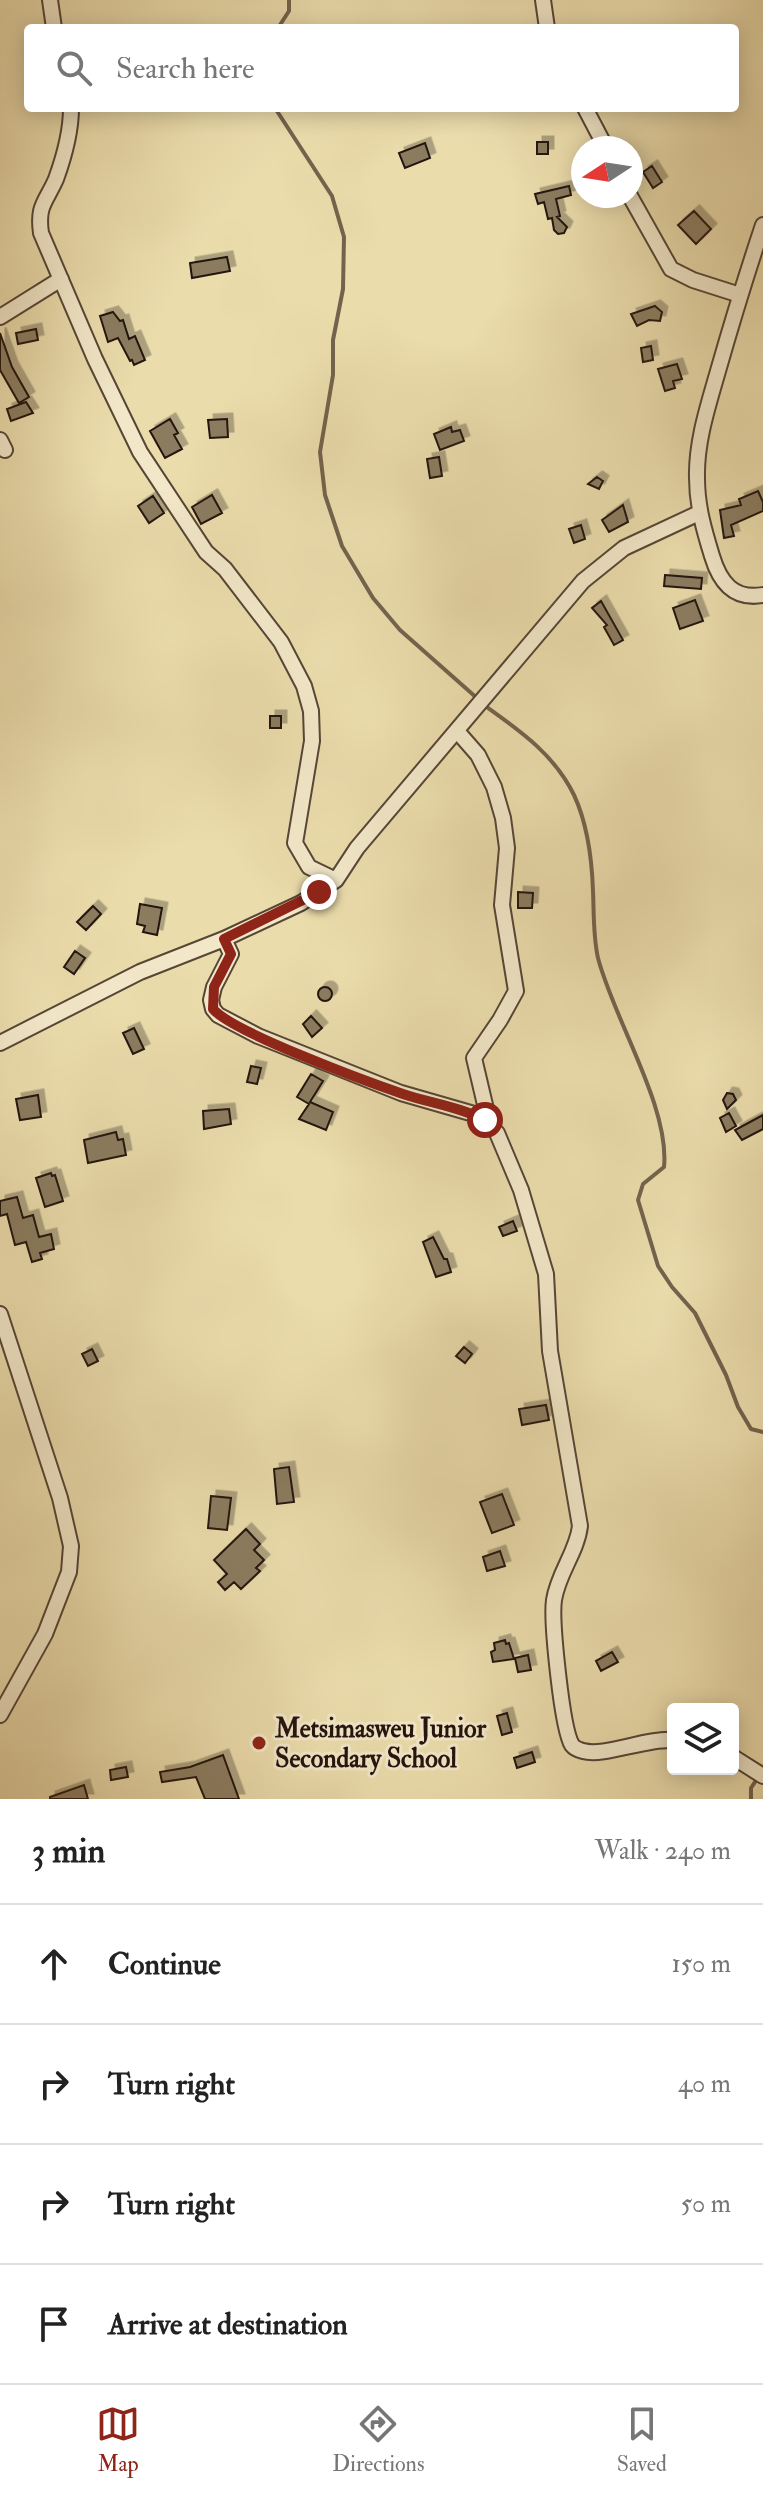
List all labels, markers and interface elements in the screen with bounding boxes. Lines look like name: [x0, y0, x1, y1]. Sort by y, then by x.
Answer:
search box: [24, 24, 739, 112]
icon: search: [52, 46, 96, 90]
text: Search here: [116, 50, 255, 87]
north arrow: [571, 136, 643, 208]
route end: [301, 874, 337, 910]
route start: [467, 1102, 503, 1138]
map controls: [667, 1703, 739, 1775]
button: layers: [667, 1703, 739, 1775]
place label: Metsimasweu Junior Secondary School: [274, 1713, 486, 1776]
marker: Metsimasweu Junior Secondary School: [250, 1734, 268, 1752]
text: 3 min: [32, 1830, 105, 1873]
text: Walk · 240 m: [595, 1835, 731, 1867]
icon: ahead: [32, 1942, 76, 1986]
text: Continue: [108, 1946, 221, 1983]
text: 150 m: [672, 1948, 731, 1980]
icon: right: [32, 2062, 76, 2106]
text: Turn right: [108, 2066, 235, 2103]
text: 40 m: [678, 2068, 731, 2100]
icon: right: [32, 2182, 76, 2226]
text: Turn right: [108, 2186, 235, 2223]
text: 50 m: [681, 2188, 731, 2220]
icon: arrive: [32, 2302, 76, 2346]
text: Arrive at destination: [108, 2306, 348, 2343]
tab: Map: [96, 2402, 140, 2478]
tab: Directions: [332, 2402, 425, 2478]
tab: Saved: [617, 2402, 667, 2478]

